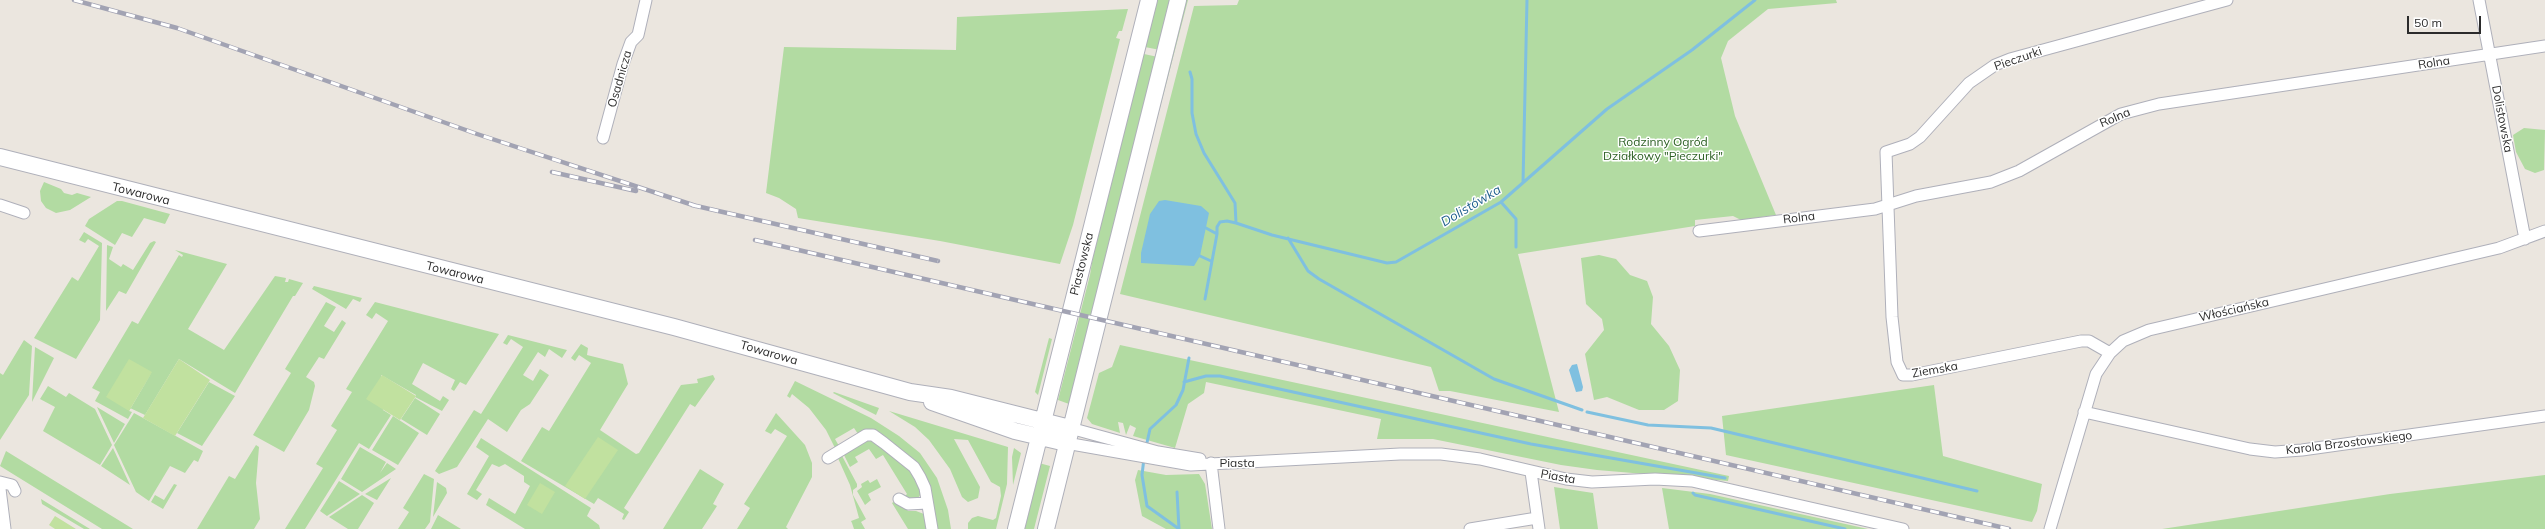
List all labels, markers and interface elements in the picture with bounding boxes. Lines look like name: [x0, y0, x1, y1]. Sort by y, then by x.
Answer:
scale bar: [2409, 8, 2483, 34]
text: 50 m: [2414, 15, 2442, 30]
street label: Pieczurki: [1992, 44, 2044, 74]
street label: Osadnicza: [605, 49, 635, 109]
street label: Rolna: [2417, 53, 2451, 73]
street label: Dolistowska: [2488, 84, 2516, 154]
street label: Rolna: [2097, 105, 2133, 131]
park label: Rodzinny Ogród Działkowy "Pieczurki": [1603, 135, 1723, 163]
street label: Towarowa: [111, 180, 171, 208]
water label: Dolistówka: [1438, 182, 1504, 230]
street label: Rolna: [1782, 209, 1816, 227]
street label: Piastowska: [1067, 231, 1097, 297]
street label: Towarowa: [425, 259, 485, 287]
street label: Włościańska: [2198, 295, 2270, 325]
street label: Towarowa: [739, 338, 799, 368]
street label: Ziemska: [1911, 359, 1959, 381]
street label: Karola Brzostowskiego: [2285, 428, 2413, 458]
street label: Piasta: [1219, 456, 1255, 470]
street label: Piasta: [1539, 467, 1577, 487]

